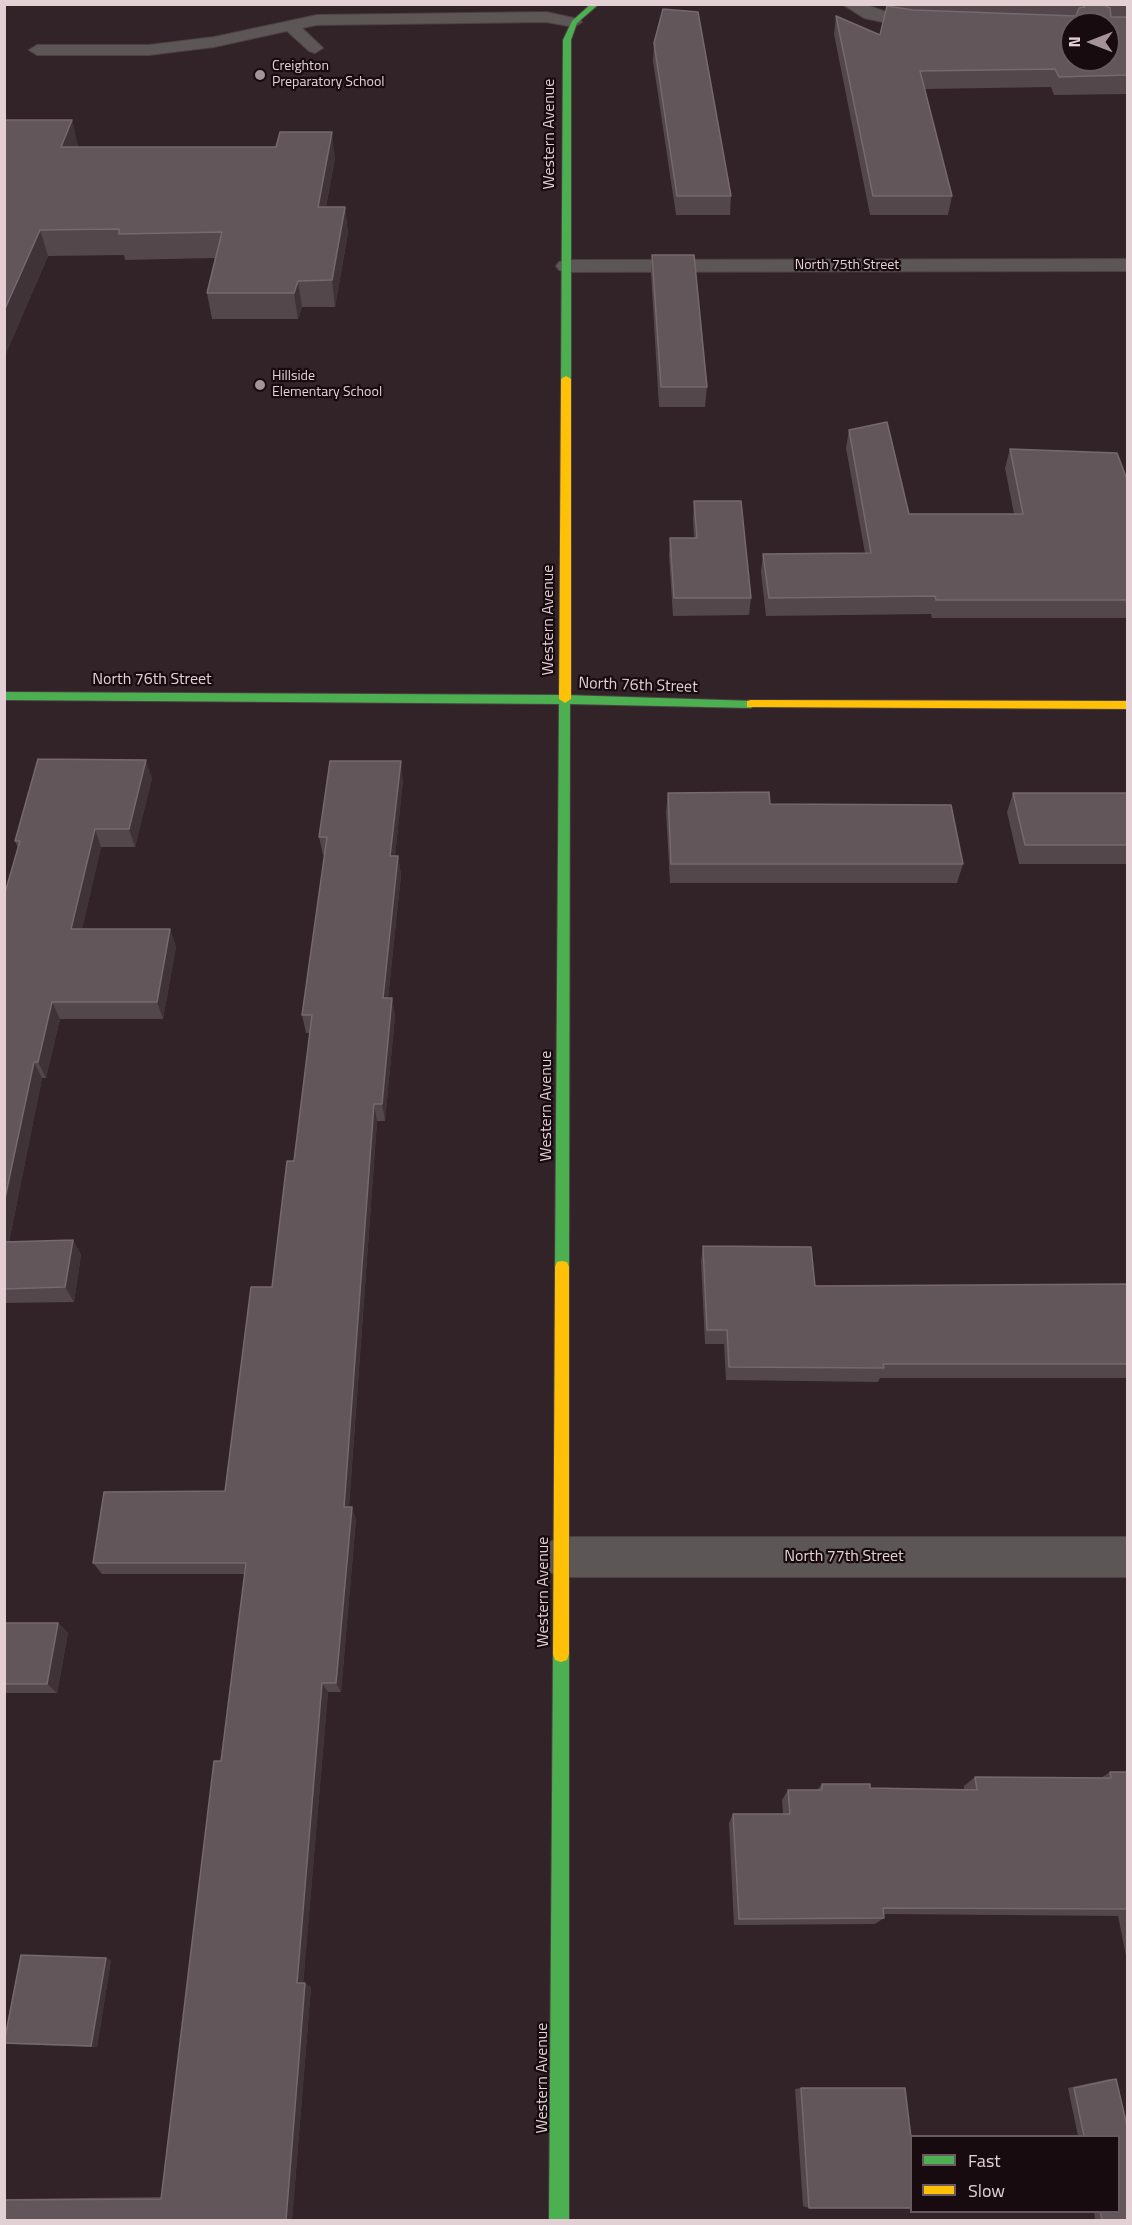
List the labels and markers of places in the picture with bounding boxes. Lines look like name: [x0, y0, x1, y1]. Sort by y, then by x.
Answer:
place label: Creighton Preparatory School: [272, 59, 385, 92]
marker: Creighton Preparatory School: [253, 68, 267, 82]
place label: Hillside Elementary School: [272, 369, 382, 402]
marker: Hillside Elementary School: [253, 378, 267, 392]

